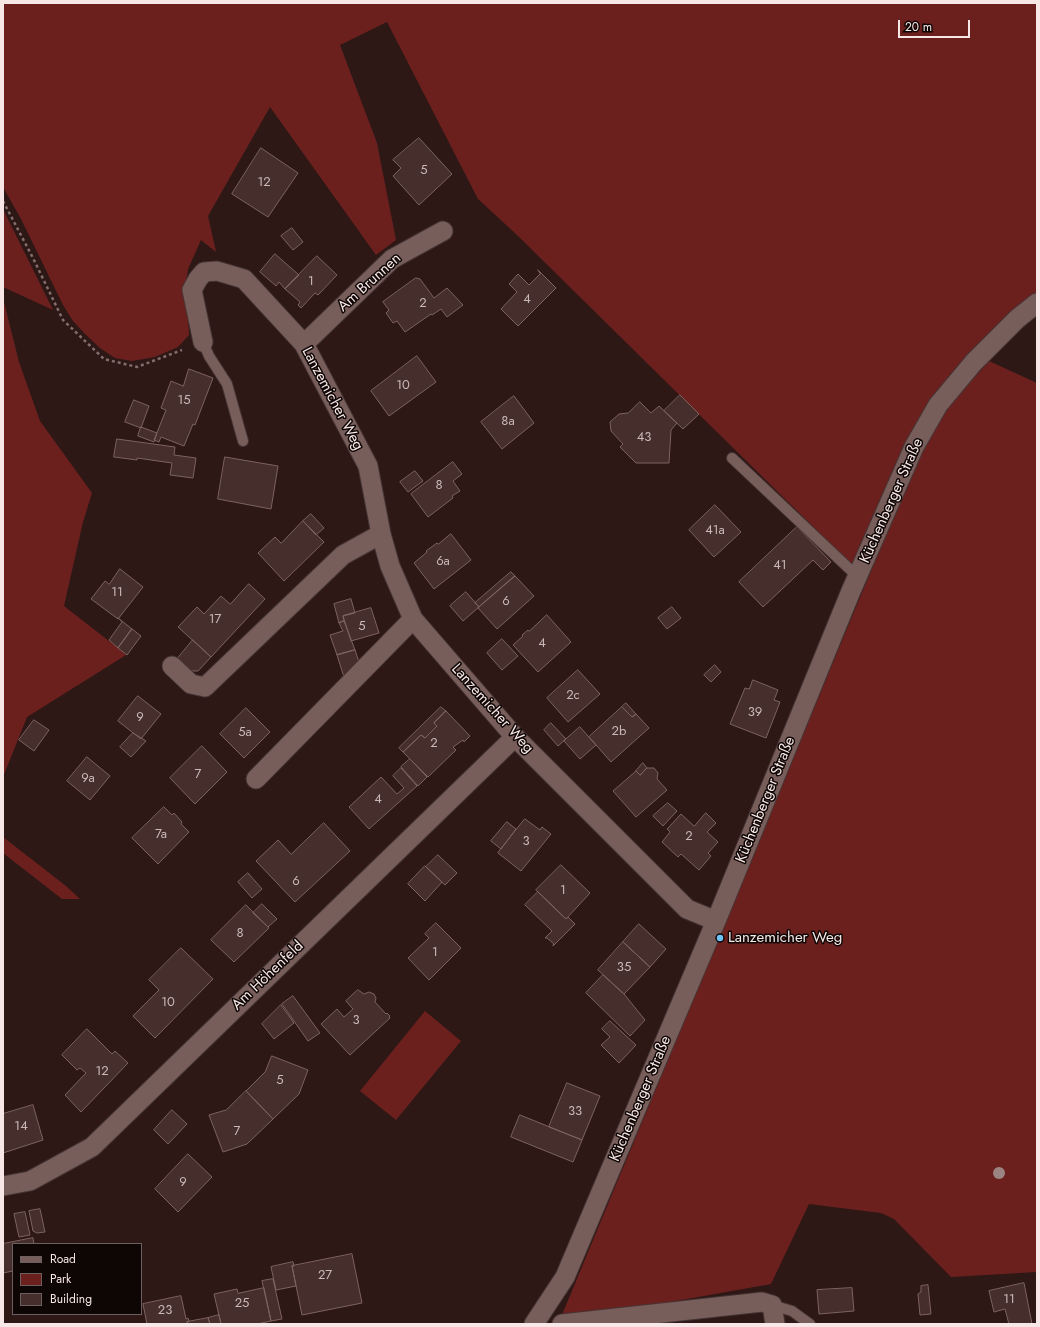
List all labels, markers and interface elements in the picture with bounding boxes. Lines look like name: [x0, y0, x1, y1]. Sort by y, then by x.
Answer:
scale bar: [900, 12, 972, 38]
text: 20 m: [905, 18, 932, 36]
house number: 5: [420, 163, 428, 179]
house number: 12: [257, 175, 271, 191]
street label: Am Brunnen: [335, 250, 405, 316]
house number: 1: [308, 274, 314, 290]
house number: 4: [523, 292, 531, 308]
house number: 2: [419, 296, 427, 312]
street label: Lanzemicher Weg: [297, 344, 367, 454]
house number: 10: [396, 378, 410, 394]
house number: 15: [177, 393, 191, 409]
house number: 8a: [501, 414, 515, 430]
house number: 43: [637, 430, 651, 446]
street label: Küchenberger Straße: [856, 436, 928, 566]
house number: 8: [435, 478, 443, 494]
house number: 41a: [705, 523, 725, 539]
house number: 6a: [436, 554, 450, 570]
house number: 41: [773, 558, 787, 574]
house number: 11: [111, 585, 123, 601]
house number: 6: [502, 594, 510, 610]
house number: 17: [209, 612, 221, 628]
house number: 5: [358, 619, 366, 635]
house number: 4: [538, 636, 546, 652]
street label: Lanzemicher Weg: [447, 661, 537, 757]
house number: 2c: [566, 688, 580, 704]
house number: 39: [748, 705, 762, 721]
house number: 9: [136, 710, 144, 726]
house number: 2b: [612, 724, 626, 740]
house number: 5a: [238, 725, 252, 741]
street label: Küchenberger Straße: [732, 734, 800, 866]
house number: 2: [430, 736, 438, 752]
house number: 7: [195, 767, 201, 783]
house number: 9a: [81, 771, 95, 787]
house number: 4: [374, 792, 382, 808]
house number: 7a: [155, 827, 167, 843]
house number: 2: [685, 829, 693, 845]
house number: 3: [522, 834, 530, 850]
house number: 6: [292, 874, 300, 890]
house number: 1: [560, 883, 566, 899]
house number: 8: [236, 926, 244, 942]
place label: Lanzemicher Weg: [728, 929, 842, 947]
marker: Lanzemicher Weg: [715, 933, 725, 943]
street label: Am Höhenfeld: [228, 937, 308, 1015]
house number: 1: [432, 945, 438, 961]
house number: 35: [617, 960, 631, 976]
house number: 10: [161, 995, 175, 1011]
house number: 3: [352, 1013, 360, 1029]
street label: Küchenberger Straße: [606, 1034, 676, 1164]
house number: 12: [95, 1064, 109, 1080]
house number: 5: [276, 1073, 284, 1089]
house number: 33: [568, 1104, 582, 1120]
house number: 14: [14, 1119, 28, 1135]
house number: 7: [234, 1124, 240, 1140]
house number: 9: [179, 1175, 187, 1191]
legend: [12, 1243, 142, 1315]
text: Road: [50, 1250, 76, 1268]
house number: 27: [318, 1268, 332, 1284]
text: Park: [50, 1270, 71, 1288]
text: Building: [50, 1290, 92, 1308]
house number: 11: [1003, 1292, 1015, 1308]
house number: 25: [235, 1296, 249, 1312]
house number: 23: [158, 1303, 172, 1319]

